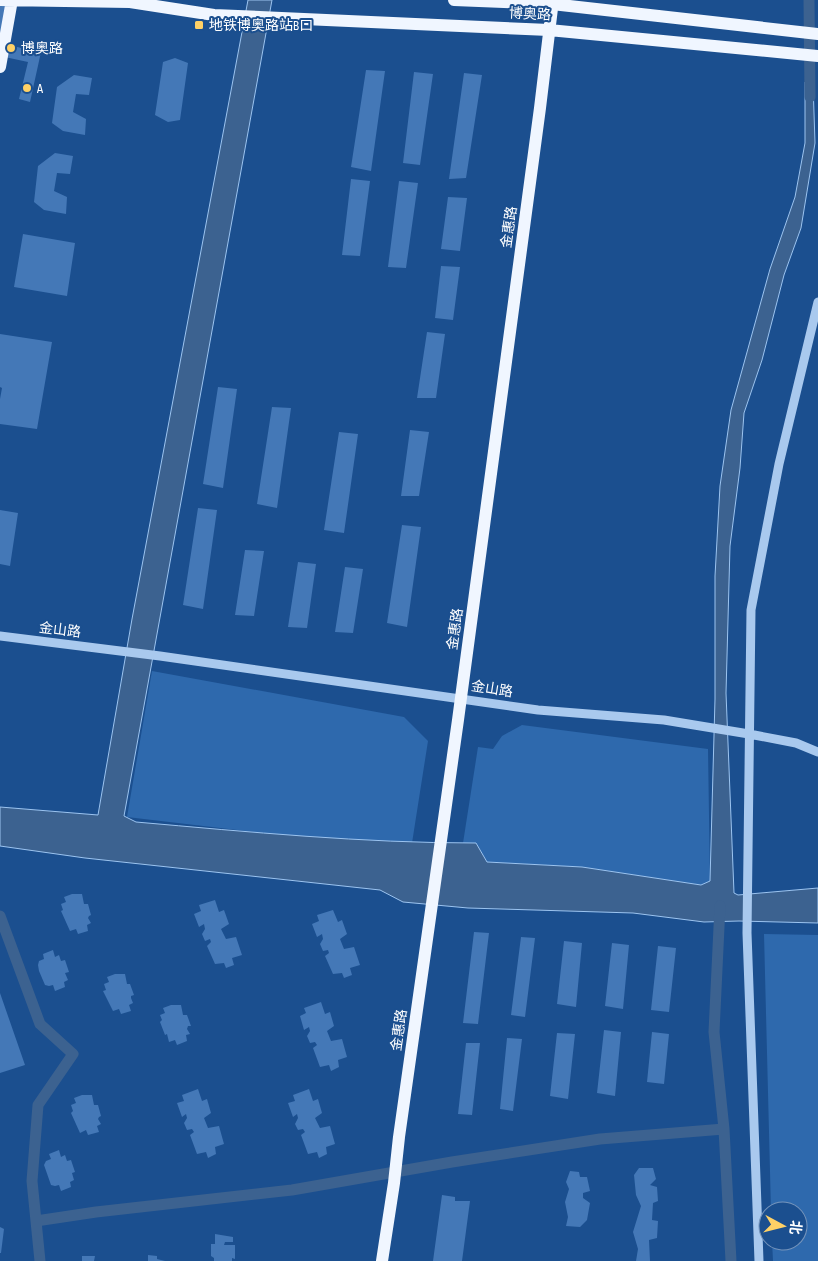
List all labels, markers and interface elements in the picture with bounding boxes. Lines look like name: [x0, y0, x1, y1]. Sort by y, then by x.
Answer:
street label: 博奥路: [509, 4, 551, 24]
place label: 地铁博奥路站B口: [209, 17, 313, 34]
marker: 地铁博奥路站B口: [193, 19, 205, 31]
place label: 博奥路: [21, 40, 63, 57]
marker: 博奥路: [5, 42, 17, 54]
place label: A: [36, 80, 44, 97]
marker: A: [21, 82, 33, 94]
street label: 金惠路: [498, 205, 520, 249]
street label: 金惠路: [444, 607, 466, 651]
street label: 金山路: [38, 619, 82, 641]
street label: 金山路: [470, 677, 514, 701]
street label: 金惠路: [388, 1008, 410, 1052]
north arrow: [758, 1201, 808, 1251]
text: 北: [786, 1220, 805, 1236]

